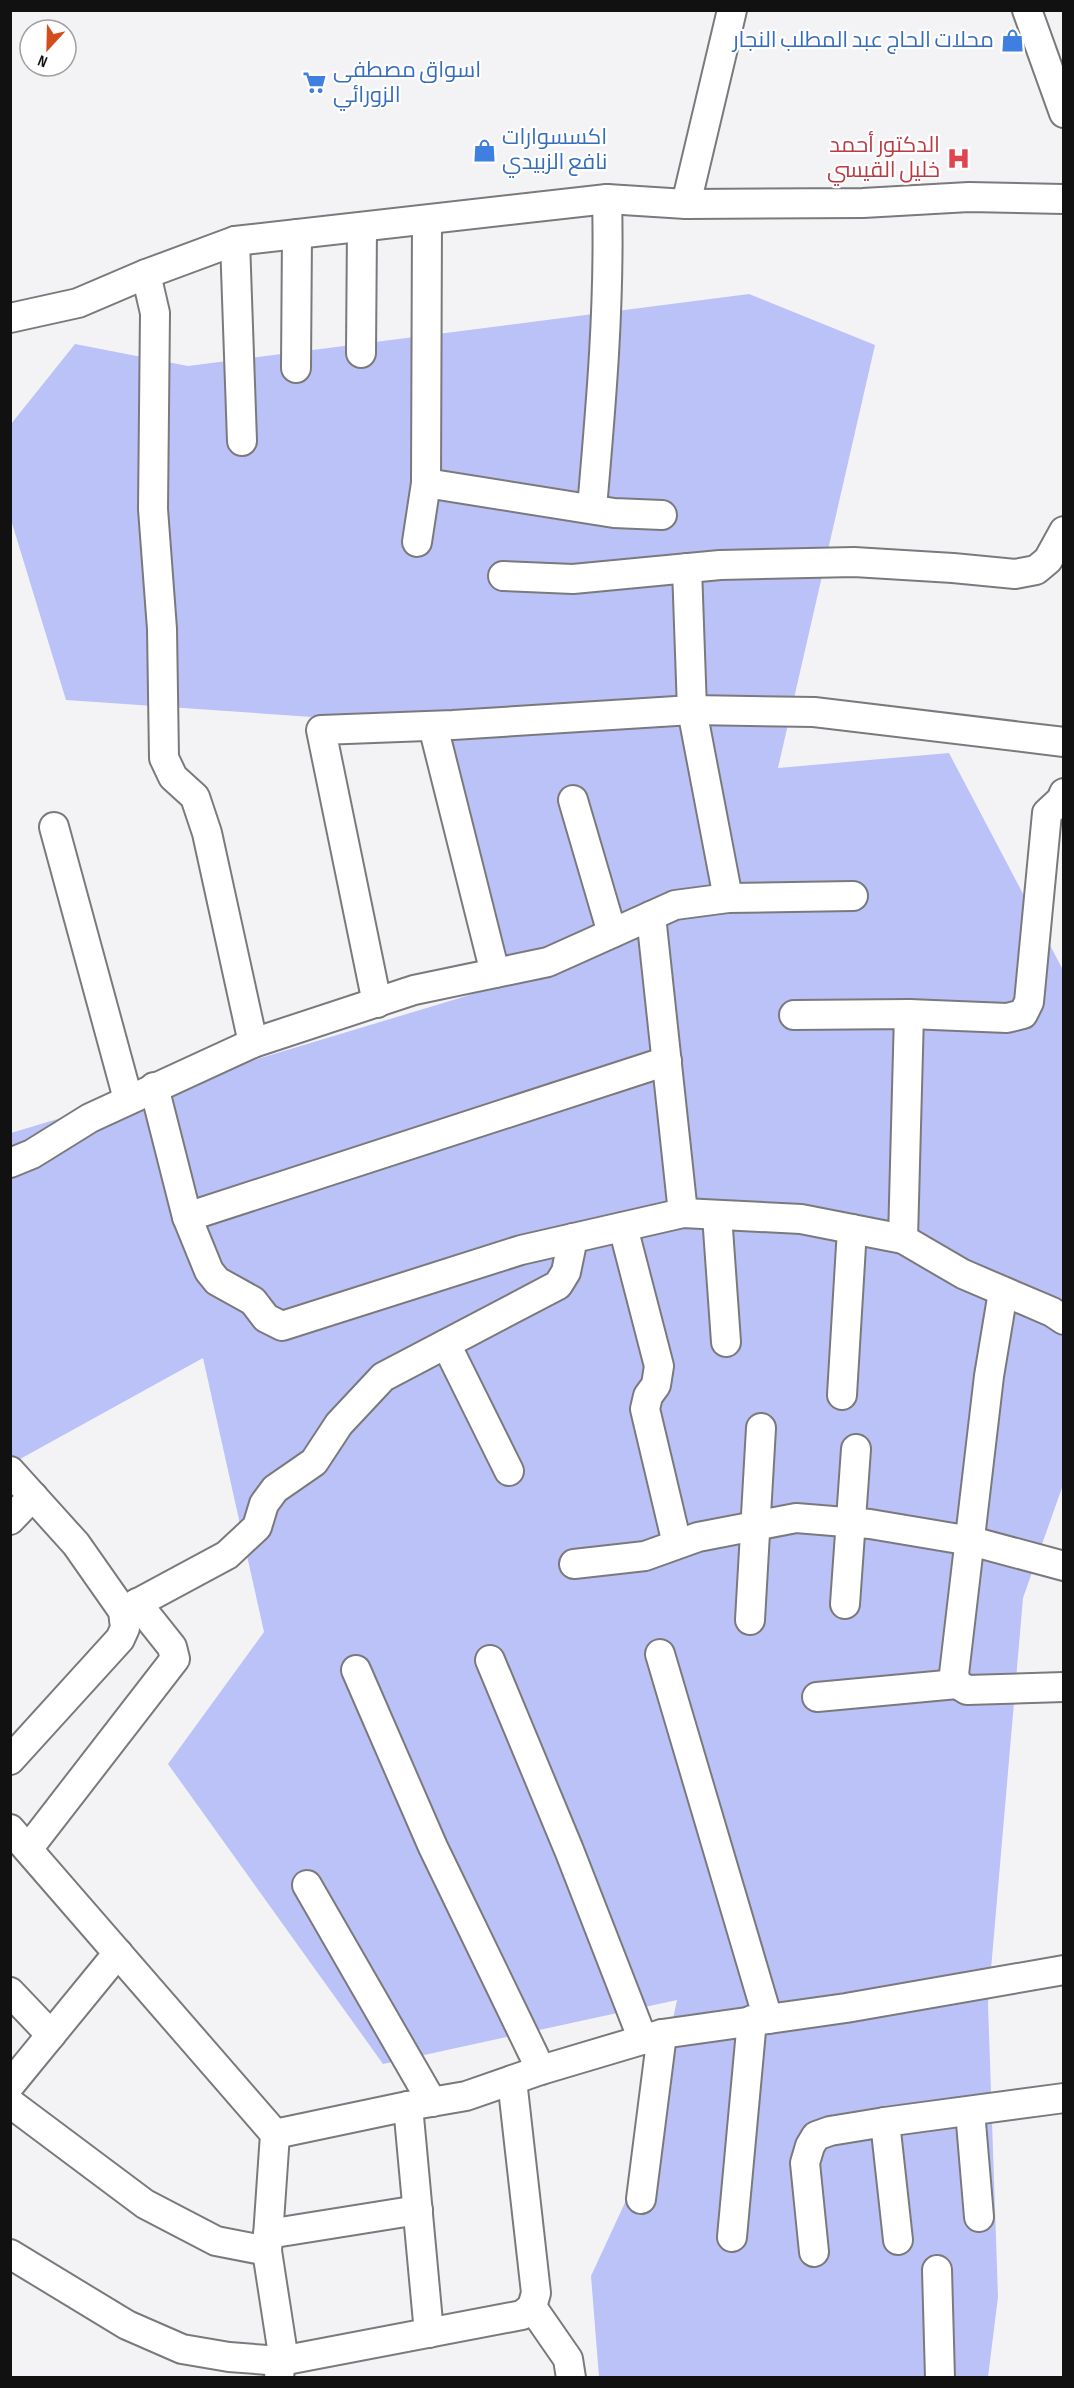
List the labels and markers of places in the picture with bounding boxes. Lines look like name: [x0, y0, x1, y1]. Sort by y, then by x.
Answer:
place label: محلات الحاج عبد المطلب النجار: [731, 27, 994, 54]
shop icon: محلات الحاج عبد المطلب النجار: [999, 27, 1025, 53]
place label: اسواق مصطفى الزورائي: [333, 57, 481, 111]
supermarket icon: اسواق مصطفى الزورائي: [302, 70, 328, 96]
place label: اكسسوارات نافع الزبيدي: [502, 124, 608, 178]
place label: الدكتور أحمد خليل القيسي: [827, 131, 940, 186]
shop icon: اكسسوارات نافع الزبيدي: [471, 137, 497, 163]
hospital icon: الدكتور أحمد خليل القيسي: [945, 145, 971, 171]

